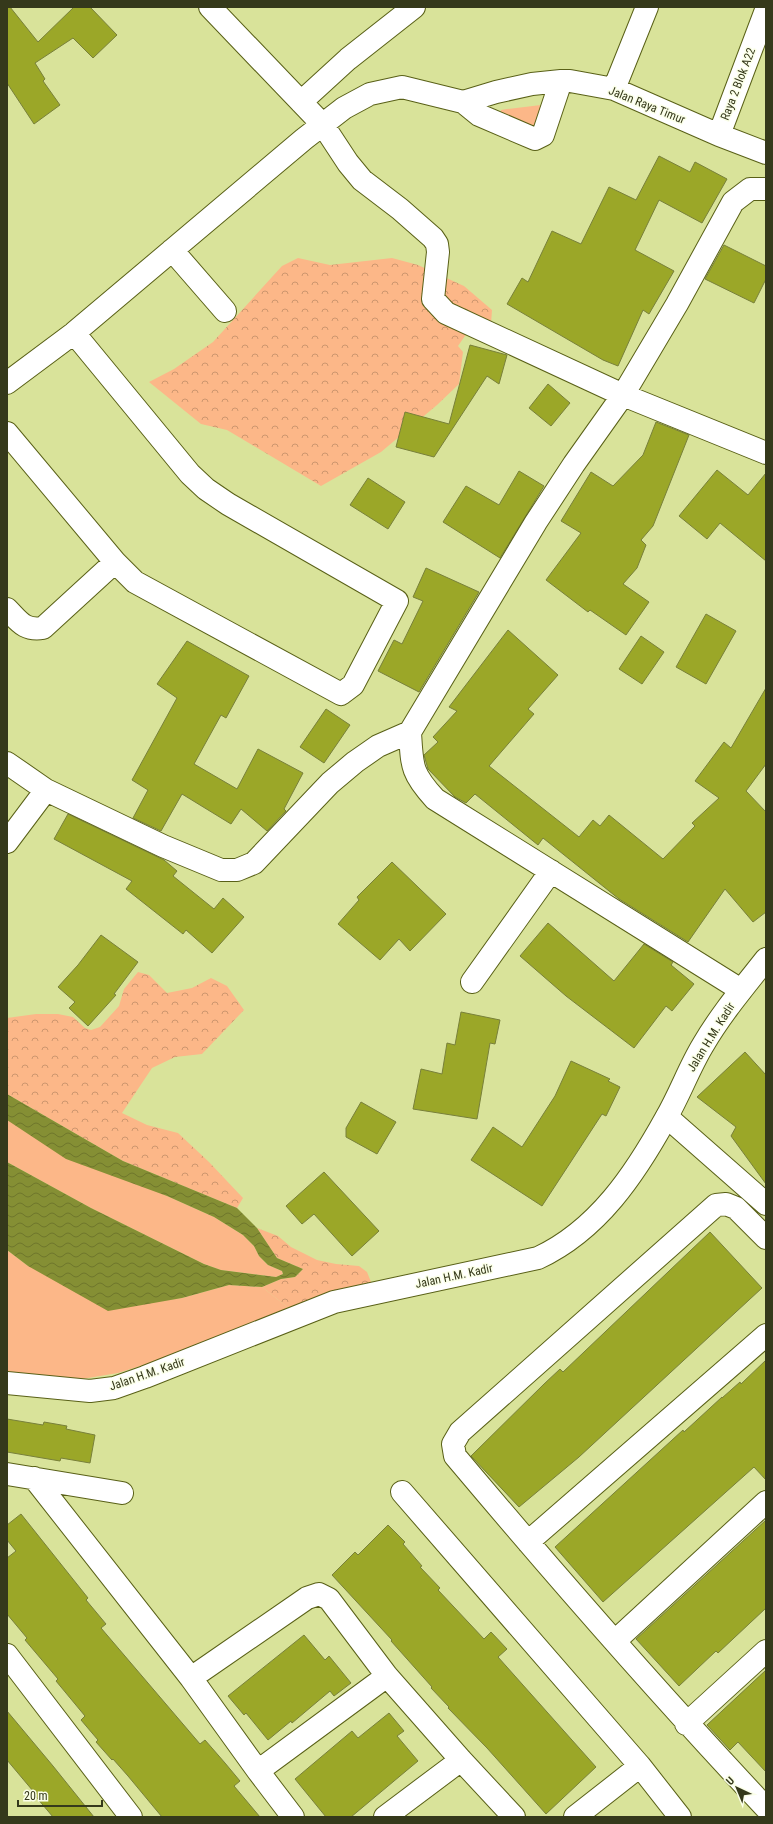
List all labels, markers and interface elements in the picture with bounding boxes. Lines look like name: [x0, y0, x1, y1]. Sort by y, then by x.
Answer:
street label: Raya 2 Blok A22: [718, 46, 758, 122]
street label: Jalan Raya Timur: [607, 83, 688, 127]
street label: Jalan H.M. Kadir: [684, 1000, 738, 1074]
street label: Jalan H.M. Kadir: [414, 1261, 494, 1291]
street label: Jalan H.M. Kadir: [107, 1354, 187, 1393]
north arrow: [717, 1768, 757, 1808]
text: U: [724, 1774, 737, 1788]
scale bar: [18, 1782, 102, 1808]
text: 20 m: [24, 1789, 48, 1803]

